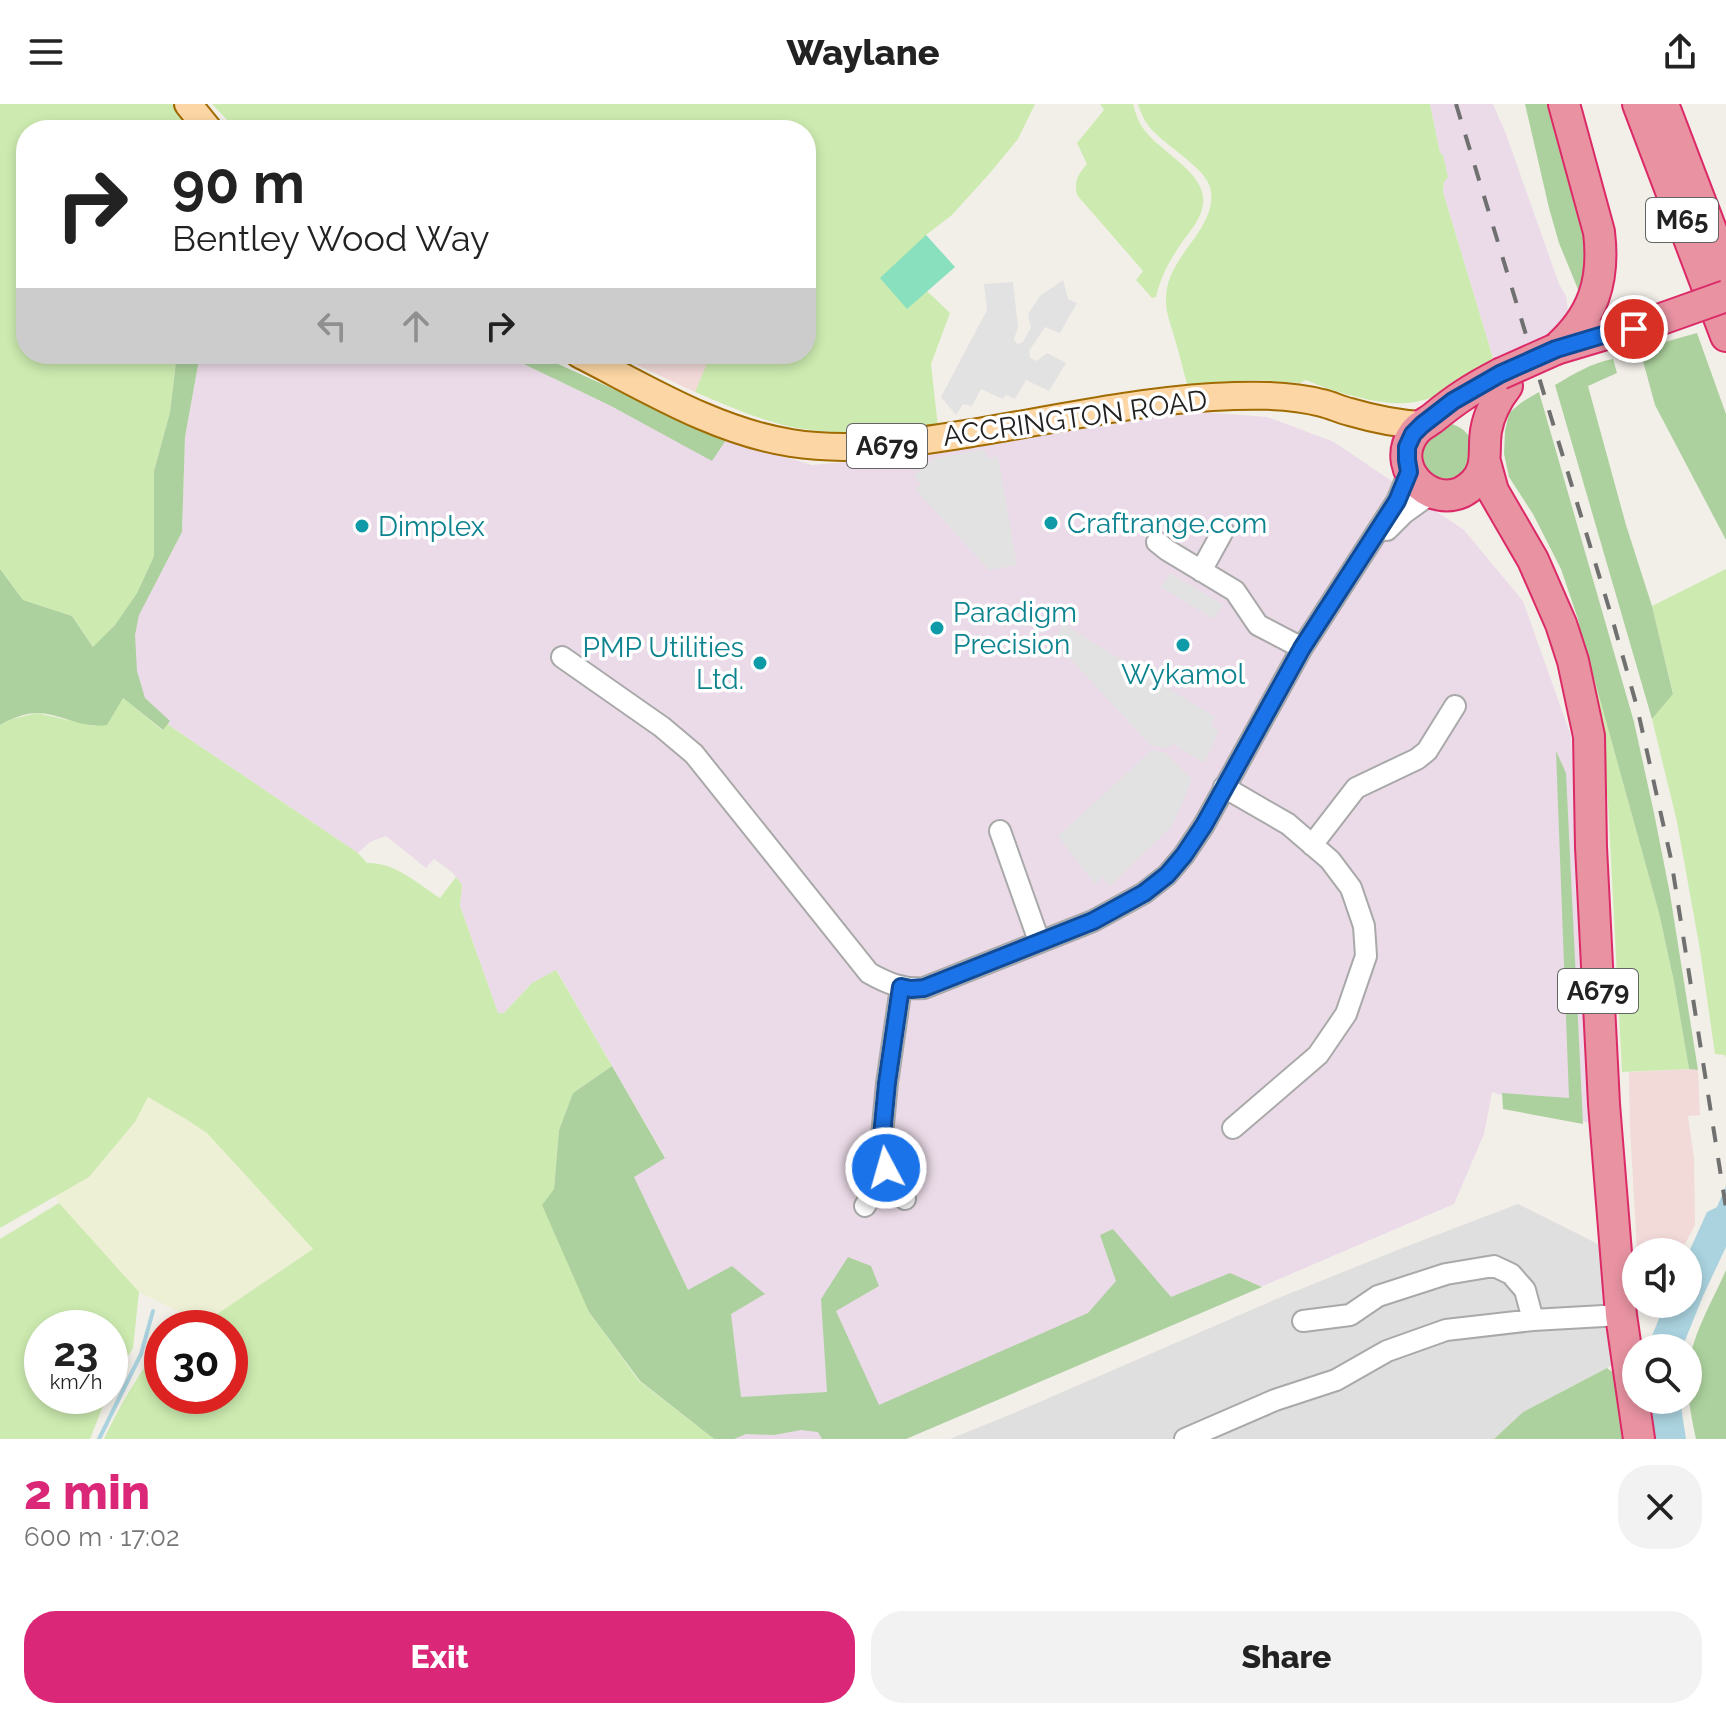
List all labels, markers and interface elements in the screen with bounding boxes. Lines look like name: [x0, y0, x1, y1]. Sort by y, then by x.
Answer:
icon: menu: [24, 30, 68, 74]
icon: share: [1658, 30, 1702, 74]
text: Waylane: [787, 31, 939, 73]
text: 90 m: [172, 150, 305, 216]
icon: right: [40, 152, 144, 256]
road number: M65: [1646, 198, 1718, 242]
text: Bentley Wood Way: [172, 217, 490, 259]
pin: [1600, 295, 1668, 363]
icon: left: [310, 304, 354, 348]
icon: ahead: [394, 304, 438, 348]
icon: right: [478, 304, 522, 348]
icon: arrive: [1612, 307, 1656, 351]
street label: ACCRINGTON ROAD: [941, 383, 1209, 453]
road number: A679: [847, 424, 927, 468]
place label: Craftrange.com: [1067, 507, 1267, 540]
place label: Dimplex: [378, 510, 485, 543]
marker: Craftrange.com: [1042, 514, 1060, 532]
marker: Dimplex: [353, 517, 371, 535]
place label: Paradigm Precision: [953, 596, 1077, 661]
marker: Paradigm Precision: [928, 619, 946, 637]
place label: PMP Utilities Ltd.: [583, 631, 744, 696]
marker: Wykamol: [1174, 636, 1192, 654]
marker: PMP Utilities Ltd.: [751, 654, 769, 672]
place label: Wykamol: [1121, 658, 1245, 691]
road number: A679: [1558, 969, 1638, 1013]
position arrow: [844, 1126, 928, 1210]
map controls: [1622, 1238, 1702, 1414]
button: sound: [1622, 1238, 1702, 1318]
speed limit sign: 30: [144, 1310, 248, 1414]
text: 23: [54, 1328, 98, 1375]
button: search: [1622, 1334, 1702, 1414]
text: km/h: [50, 1370, 102, 1394]
text: 2 min: [24, 1464, 150, 1520]
button: close: [1618, 1465, 1702, 1549]
text: 600 m · 17:02: [24, 1522, 179, 1552]
button: Exit: [24, 1611, 855, 1703]
button: Share: [871, 1611, 1702, 1703]

